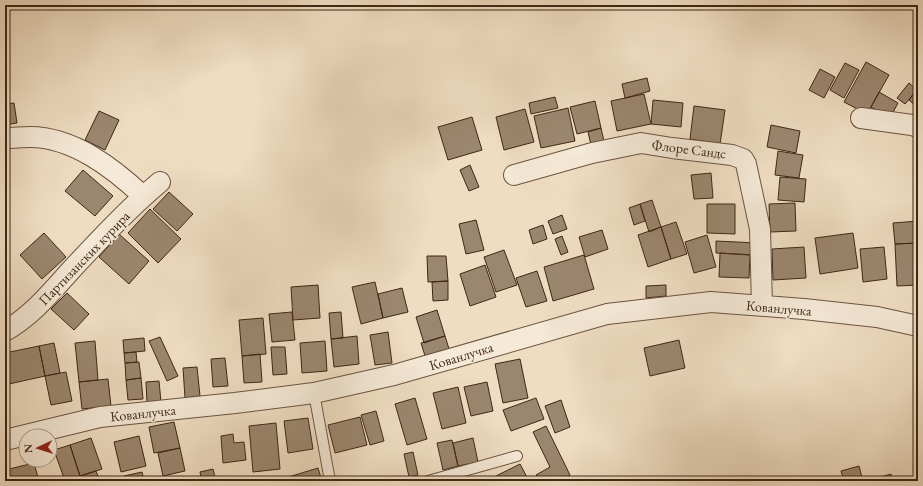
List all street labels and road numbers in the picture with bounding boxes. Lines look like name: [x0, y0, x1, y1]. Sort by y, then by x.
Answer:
street label: Флоре Сандс: [651, 136, 727, 163]
street label: Партизанских курира: [34, 207, 134, 309]
street label: Кованлучка: [745, 296, 813, 320]
street label: Кованлучка: [427, 338, 496, 374]
street label: Кованлучка: [109, 401, 177, 425]

